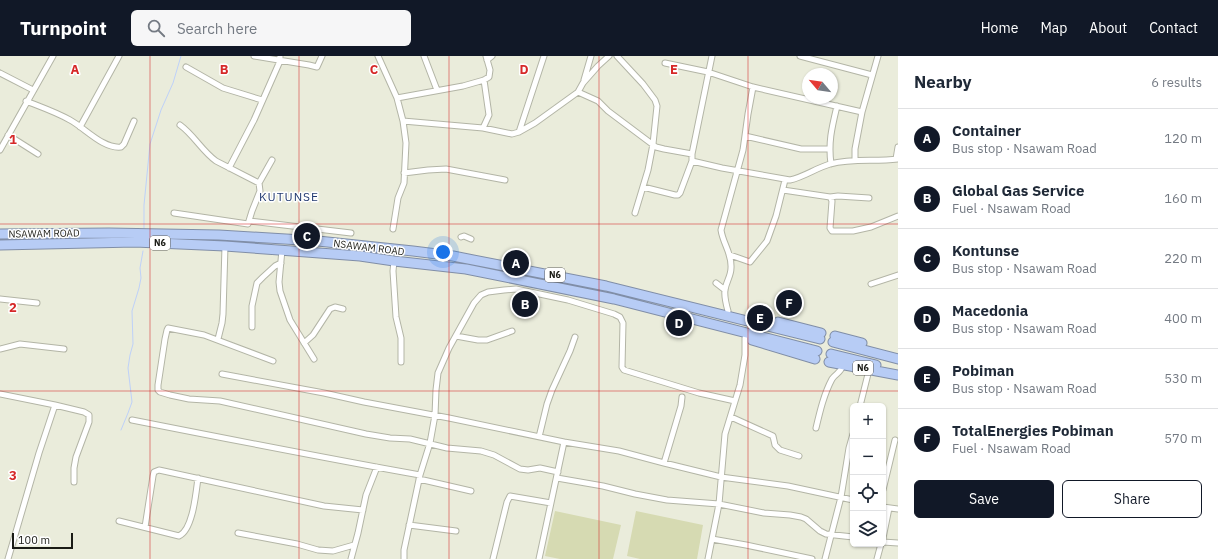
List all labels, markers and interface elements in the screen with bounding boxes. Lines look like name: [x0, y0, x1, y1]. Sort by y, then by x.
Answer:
search box: [131, 10, 411, 46]
text: Turnpoint: [20, 16, 107, 40]
icon: search: [145, 17, 167, 39]
text: Search here: [177, 19, 257, 38]
text: Home: [981, 19, 1018, 37]
text: Map: [1040, 19, 1067, 37]
text: About: [1089, 19, 1127, 37]
text: Contact: [1149, 19, 1198, 37]
text: A: [71, 61, 80, 78]
text: B: [220, 61, 229, 78]
text: C: [370, 61, 379, 78]
text: D: [519, 61, 529, 78]
text: E: [670, 61, 678, 78]
north arrow: [802, 68, 838, 104]
text: Nearby: [914, 71, 972, 93]
text: 6 results: [1151, 74, 1202, 91]
text: Container: [952, 121, 1021, 140]
text: A: [923, 130, 931, 147]
text: 120 m: [1164, 130, 1202, 147]
text: 1: [9, 131, 17, 148]
text: Bus stop · Nsawam Road: [952, 140, 1097, 157]
text: Global Gas Service: [952, 181, 1084, 200]
district label: KUTUNSE: [259, 189, 319, 204]
text: B: [923, 190, 931, 207]
text: 160 m: [1164, 190, 1202, 207]
text: Fuel · Nsawam Road: [952, 200, 1071, 217]
pin: C: [294, 221, 320, 251]
street label: NSAWAM ROAD: [8, 226, 80, 241]
road number: N6: [150, 236, 170, 250]
street label: NSAWAM ROAD: [333, 237, 405, 258]
text: Kontunse: [952, 241, 1019, 260]
your location: [433, 242, 453, 262]
pin: A: [503, 248, 529, 278]
text: C: [923, 250, 931, 267]
text: 220 m: [1164, 250, 1202, 267]
text: Bus stop · Nsawam Road: [952, 260, 1097, 277]
road number: N6: [545, 268, 565, 282]
pin: F: [776, 288, 802, 318]
pin: B: [512, 289, 538, 319]
text: 2: [9, 299, 17, 316]
text: Macedonia: [952, 301, 1028, 320]
pin: E: [747, 303, 773, 333]
pin: D: [666, 308, 692, 338]
text: D: [922, 310, 932, 327]
text: 400 m: [1164, 310, 1202, 327]
text: Bus stop · Nsawam Road: [952, 320, 1097, 337]
road number: N6: [853, 361, 873, 375]
text: Pobiman: [952, 361, 1014, 380]
text: E: [923, 370, 931, 387]
text: 530 m: [1164, 370, 1202, 387]
text: Bus stop · Nsawam Road: [952, 380, 1097, 397]
map controls: [850, 403, 886, 547]
button: +: [850, 403, 886, 439]
text: TotalEnergies Pobiman: [952, 421, 1114, 440]
text: F: [923, 430, 931, 447]
text: 570 m: [1164, 430, 1202, 447]
button: −: [850, 439, 886, 475]
text: Fuel · Nsawam Road: [952, 440, 1071, 457]
text: 3: [9, 467, 17, 484]
button: locate: [850, 475, 886, 511]
button: Save: [914, 480, 1054, 518]
button: Share: [1062, 480, 1202, 518]
button: layers: [850, 511, 886, 547]
scale bar: [12, 531, 73, 550]
text: 100 m: [18, 533, 50, 547]

